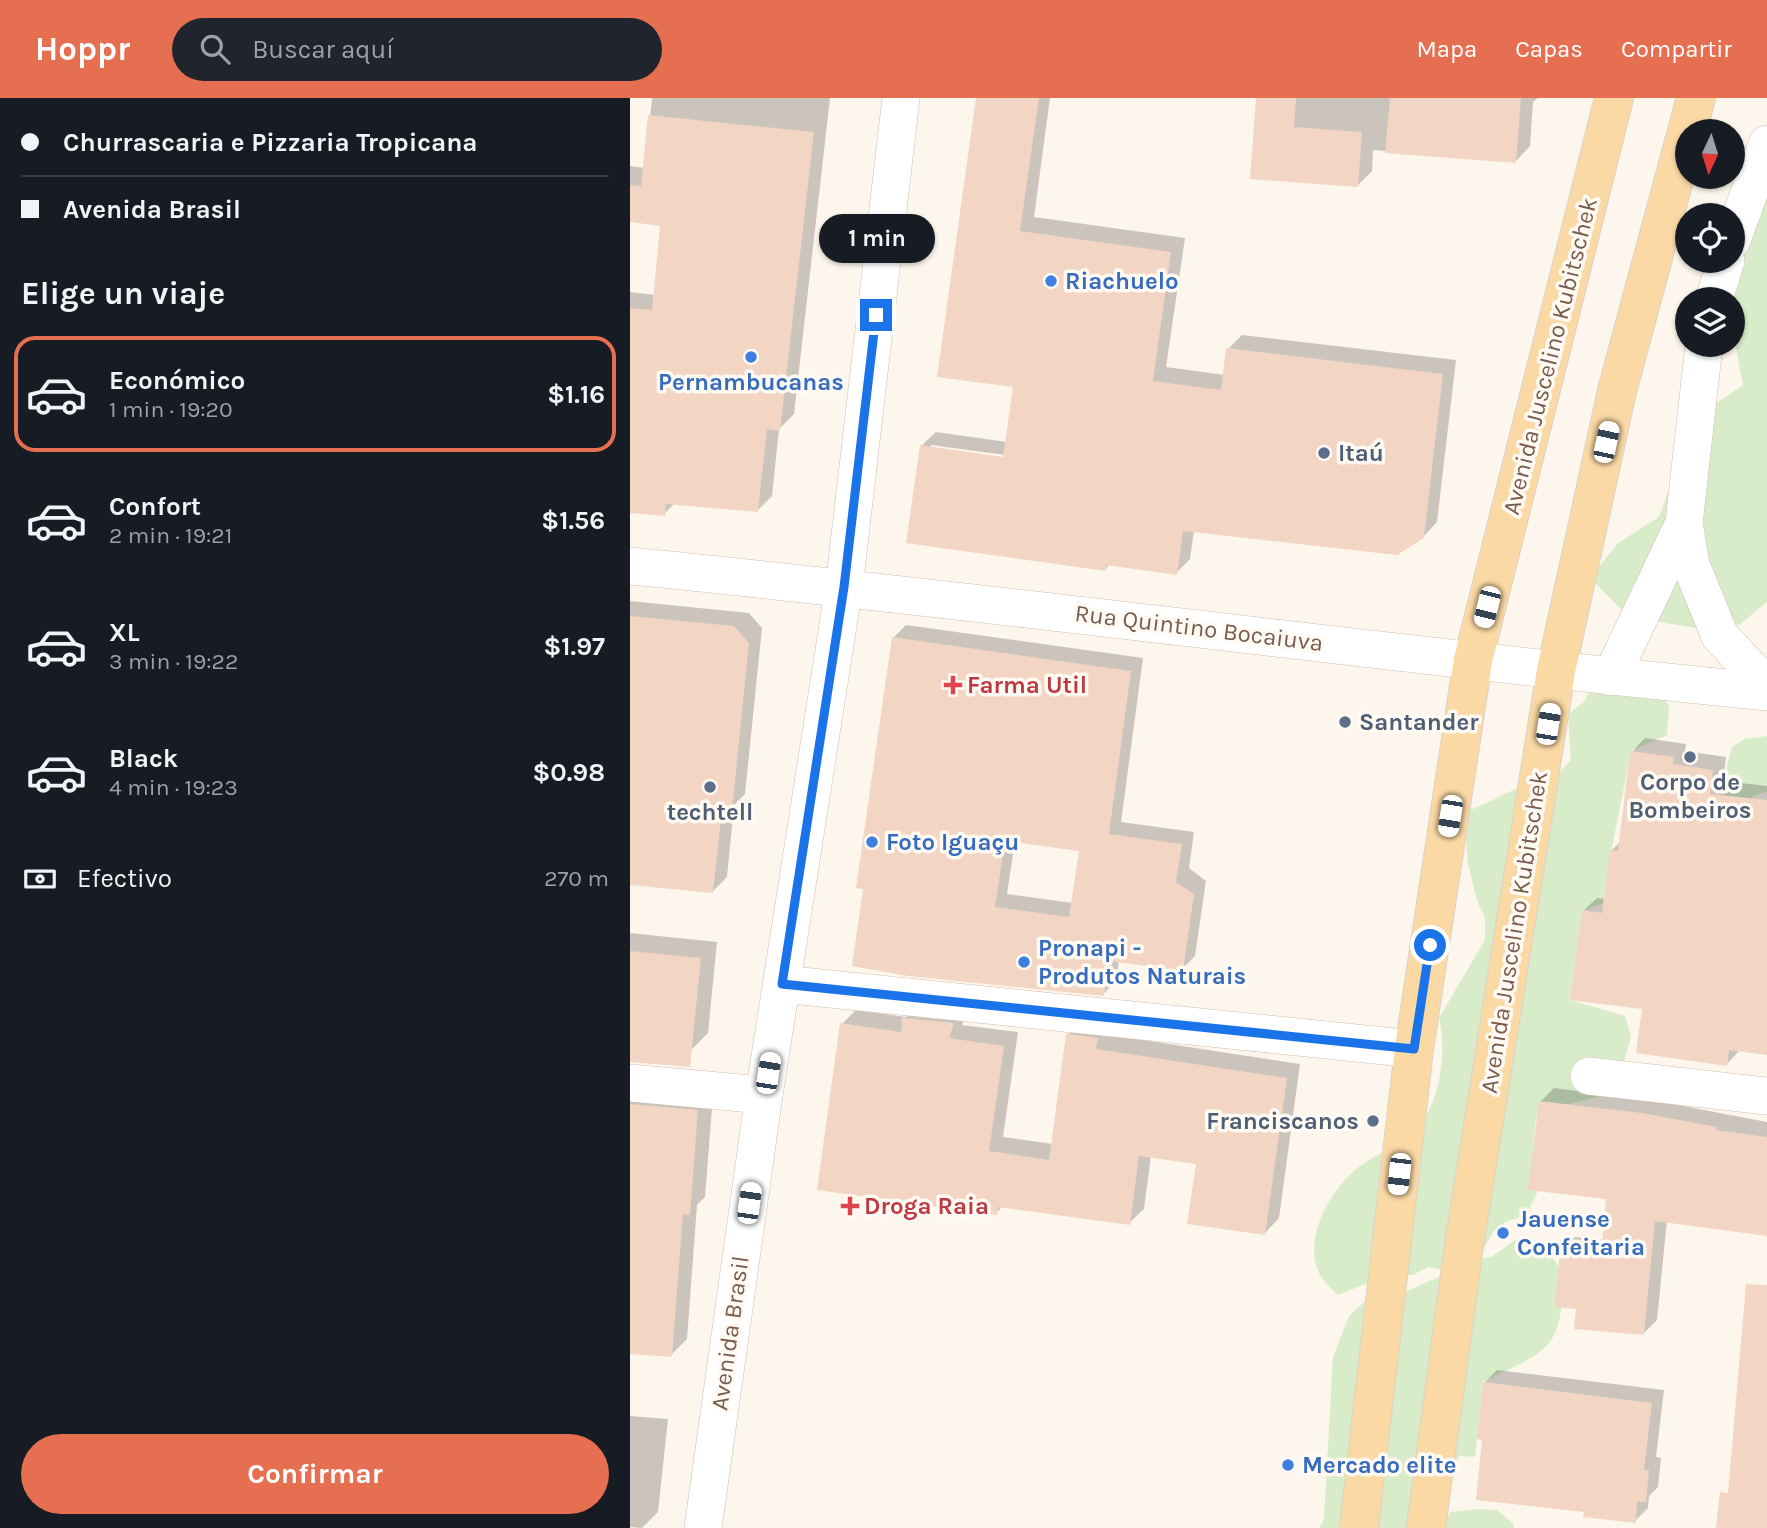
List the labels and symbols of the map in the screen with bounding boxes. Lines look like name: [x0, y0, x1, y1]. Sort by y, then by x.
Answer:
north arrow: [1675, 119, 1745, 189]
street label: Avenida Juscelino Kubitschek: [1497, 194, 1603, 518]
callout: 1 min: [818, 214, 934, 262]
place label: Riachuelo: [1065, 267, 1179, 295]
marker: Riachuelo: [1043, 273, 1059, 289]
route end: [860, 299, 892, 331]
marker: Pernambucanas: [743, 349, 759, 365]
place label: Pernambucanas: [658, 368, 844, 396]
car: [1592, 419, 1621, 465]
place label: Itaú: [1338, 439, 1384, 467]
marker: Itaú: [1316, 445, 1332, 461]
car: [1472, 584, 1503, 630]
street label: Rua Quintino Bocaiuva: [1073, 599, 1325, 657]
place label: Farma Util: [967, 671, 1087, 699]
marker: Farma Util: [945, 677, 961, 693]
car: [1535, 702, 1562, 746]
place label: Santander: [1359, 708, 1479, 736]
marker: Santander: [1337, 714, 1353, 730]
marker: Corpo de Bombeiros: [1682, 749, 1698, 765]
place label: Corpo de Bombeiros: [1629, 768, 1751, 824]
street label: Avenida Juscelino Kubitschek: [1475, 769, 1553, 1095]
marker: techtell: [702, 779, 718, 795]
car: [1437, 794, 1464, 838]
place label: techtell: [667, 798, 753, 826]
place label: Foto Iguaçu: [886, 828, 1019, 856]
marker: Foto Iguaçu: [864, 834, 880, 850]
route start: [1414, 929, 1446, 961]
place label: Pronapi - Produtos Naturais: [1038, 934, 1246, 990]
marker: Pronapi - Produtos Naturais: [1016, 954, 1032, 970]
car: [755, 1051, 782, 1095]
place label: Franciscanos: [1206, 1107, 1359, 1135]
marker: Franciscanos: [1365, 1113, 1381, 1129]
car: [1387, 1152, 1412, 1196]
car: [736, 1181, 763, 1225]
place label: Droga Raia: [864, 1192, 989, 1220]
marker: Droga Raia: [842, 1198, 858, 1214]
place label: Jauense Confeitaria: [1517, 1205, 1645, 1261]
marker: Jauense Confeitaria: [1495, 1225, 1511, 1241]
street label: Avenida Brasil: [705, 1254, 755, 1412]
place label: Mercado elite: [1302, 1451, 1456, 1479]
marker: Mercado elite: [1280, 1457, 1296, 1473]

